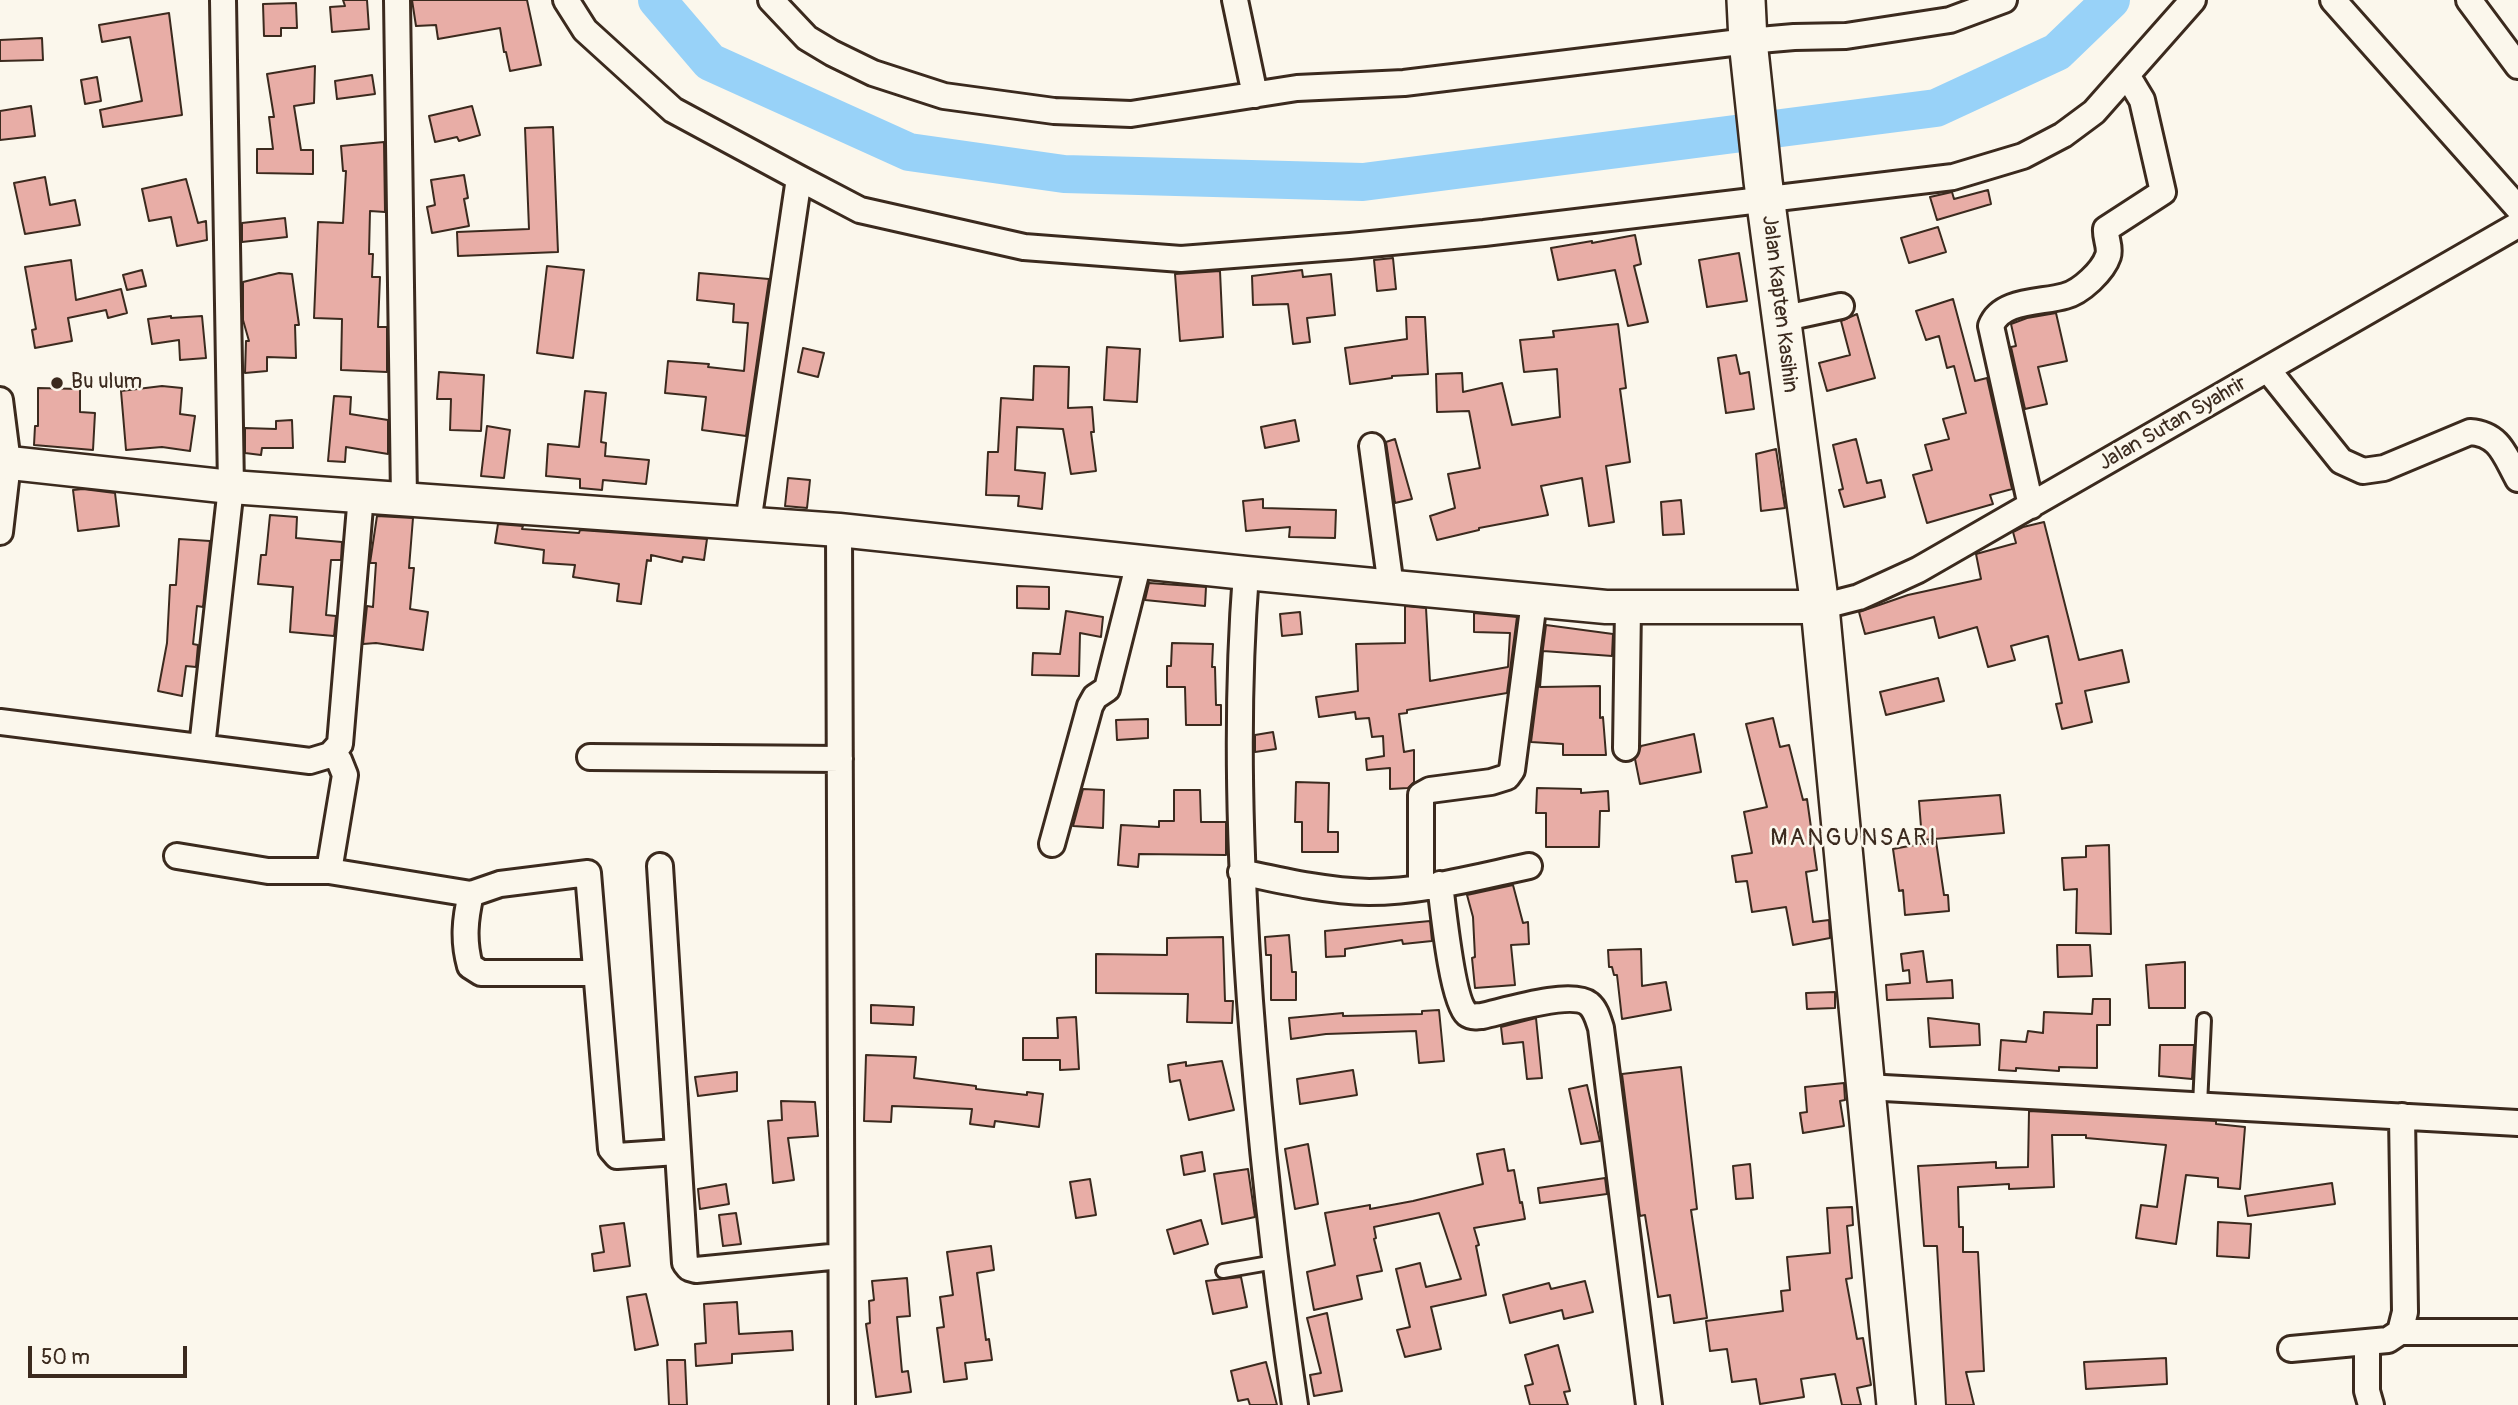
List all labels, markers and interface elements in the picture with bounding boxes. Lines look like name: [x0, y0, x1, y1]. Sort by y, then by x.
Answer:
street label: Jalan Kapten Kasihin: [1756, 214, 1802, 394]
place label: Bu ulum: [71, 370, 142, 396]
street label: Jalan Sutan Syahrir: [2094, 371, 2252, 477]
marker: Bu ulum: [49, 375, 65, 391]
district label: MANGUNSARI: [1772, 825, 1936, 853]
scale bar: [32, 1332, 191, 1376]
text: 50 m: [41, 1344, 90, 1371]

